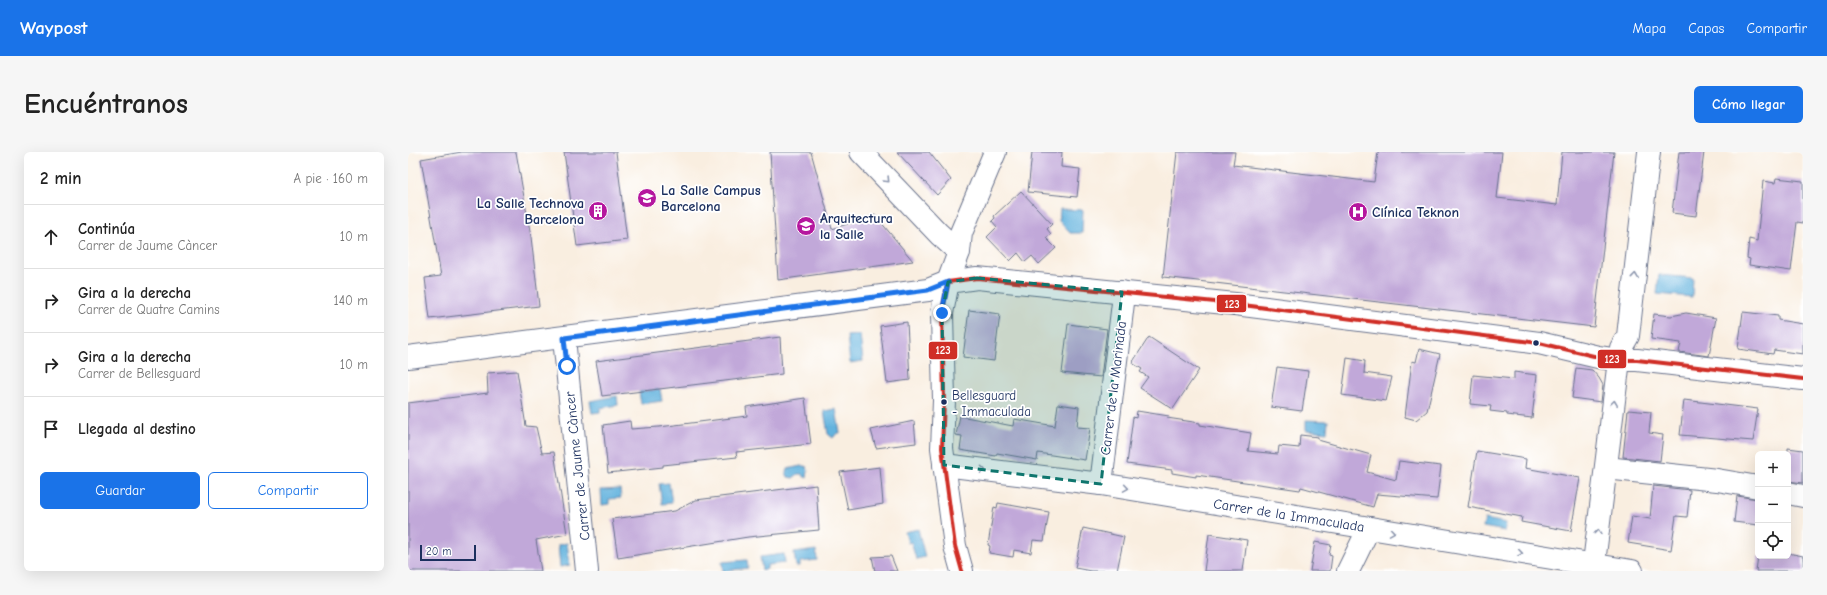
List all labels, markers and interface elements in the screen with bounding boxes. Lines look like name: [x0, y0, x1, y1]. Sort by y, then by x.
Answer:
text: Waypost: [20, 17, 88, 39]
text: Mapa: [1633, 20, 1666, 37]
text: Capas: [1688, 20, 1724, 37]
text: Compartir: [1746, 20, 1807, 37]
button: Cómo llegar: [1694, 86, 1803, 123]
text: Encuéntranos: [24, 88, 188, 120]
text: 2 min: [40, 169, 81, 188]
text: A pie · 160 m: [294, 171, 368, 186]
one-way arrow: [883, 175, 890, 183]
place label: La Salle Campus Barcelona: [661, 182, 761, 215]
school or university icon: La Salle Campus Barcelona: [636, 187, 658, 209]
place label: La Salle Technova Barcelona: [477, 195, 584, 228]
building icon: La Salle Technova Barcelona: [587, 200, 609, 222]
hospital icon: Clínica Teknon: [1347, 201, 1369, 223]
place label: Clínica Teknon: [1372, 204, 1459, 221]
place label: Arquitectura la Salle: [820, 210, 893, 243]
school or university icon: Arquitectura la Salle: [795, 215, 817, 237]
text: Continúa: [78, 220, 135, 238]
icon: ahead: [40, 226, 62, 248]
text: 10 m: [340, 229, 368, 244]
text: Carrer de Jaume Càncer: [78, 238, 217, 253]
one-way arrow: [1630, 273, 1639, 279]
text: Gira a la derecha: [78, 284, 191, 302]
icon: right: [40, 290, 62, 312]
text: 140 m: [334, 293, 368, 308]
line badge: 123: [1216, 294, 1247, 313]
text: 123: [1224, 298, 1240, 311]
text: Carrer de Quatre Camins: [78, 302, 220, 317]
route end: [933, 304, 951, 322]
street label: Carrer de la Marinada: [1097, 320, 1130, 456]
unlabelled marker: [1531, 338, 1541, 348]
line badge: 123: [928, 341, 958, 360]
text: 123: [935, 344, 951, 357]
text: Gira a la derecha: [78, 348, 191, 366]
line badge: 123: [1597, 349, 1627, 369]
text: 123: [1604, 353, 1620, 366]
icon: right: [40, 354, 62, 376]
text: 10 m: [340, 357, 368, 372]
route start: [558, 357, 576, 375]
text: Carrer de Bellesguard: [78, 366, 201, 381]
place label: Bellesguard - Immaculada: [952, 388, 1031, 419]
street label: Carrer de Jaume Càncer: [561, 390, 594, 541]
marker: Bellesguard - Immaculada: [939, 397, 949, 407]
one-way arrow: [1609, 400, 1618, 406]
icon: arrive: [40, 418, 62, 440]
text: Llegada al destino: [78, 420, 196, 438]
map controls: [1755, 451, 1791, 559]
button: +: [1755, 451, 1791, 487]
one-way arrow: [980, 465, 986, 474]
button: Guardar: [40, 472, 200, 509]
button: Compartir: [208, 472, 368, 509]
one-way arrow: [1123, 483, 1129, 492]
button: −: [1755, 487, 1791, 523]
street label: Carrer de la Immaculada: [1212, 495, 1366, 536]
button: locate: [1755, 523, 1791, 559]
one-way arrow: [1389, 527, 1395, 536]
one-way arrow: [1593, 529, 1602, 535]
scale bar: [420, 543, 476, 562]
text: 20 m: [426, 545, 451, 558]
one-way arrow: [1517, 548, 1524, 557]

